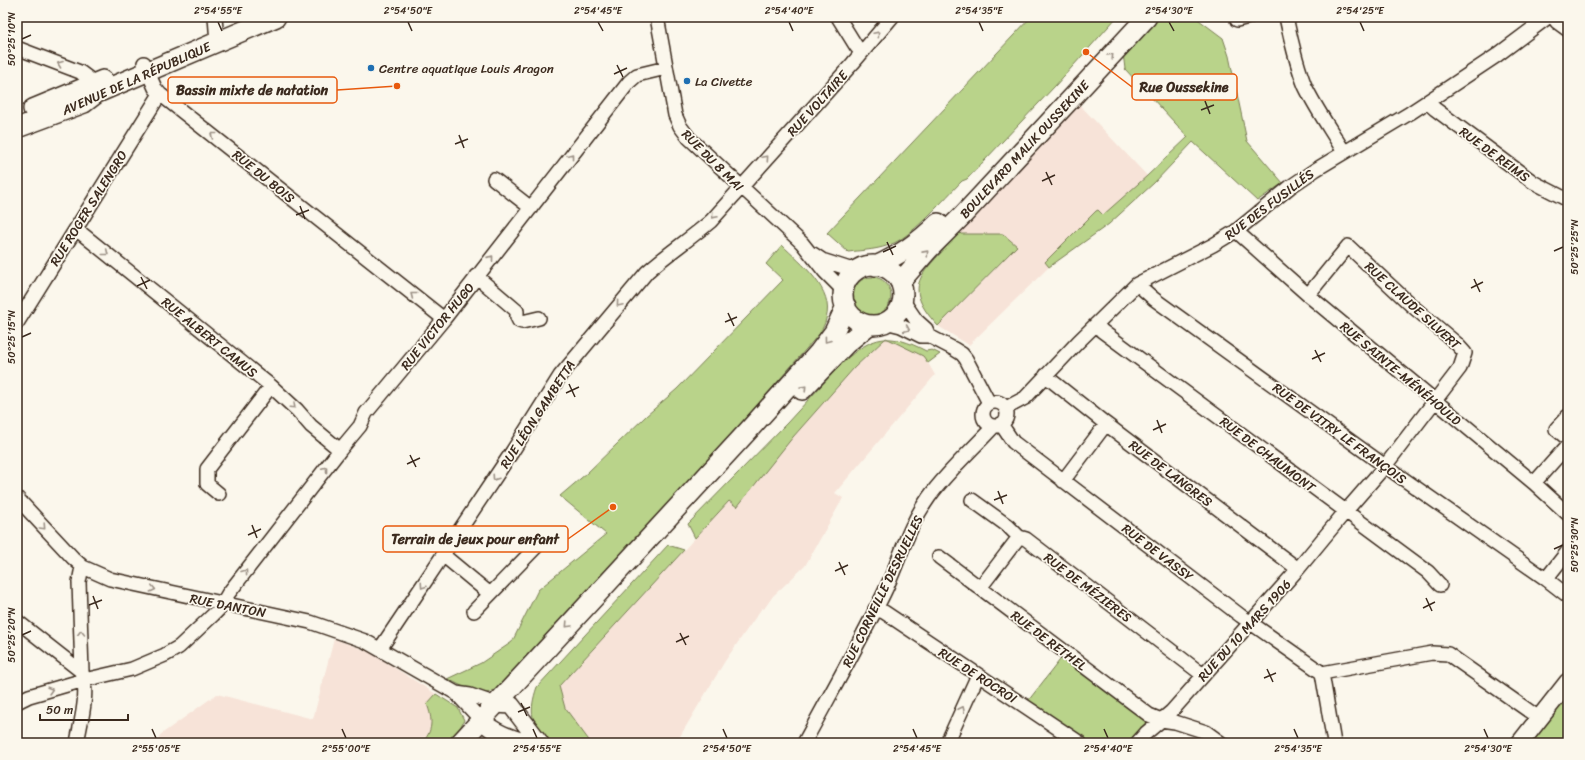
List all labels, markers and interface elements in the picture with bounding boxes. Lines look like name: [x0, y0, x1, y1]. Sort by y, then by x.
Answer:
text: 2°54'55"E: [194, 2, 243, 20]
text: 2°54'50"E: [384, 2, 434, 20]
text: 2°54'45"E: [574, 2, 624, 20]
text: 2°54'40"E: [765, 2, 815, 20]
text: 2°54'35"E: [955, 2, 1004, 20]
text: 2°54'30"E: [1145, 2, 1194, 20]
text: 2°54'25"E: [1336, 2, 1385, 20]
text: 50°25'10"N: [3, 12, 21, 66]
one-way arrow: [872, 32, 879, 39]
street label: AVENUE DE LA RÉPUBLIQUE: [57, 35, 215, 122]
one-way arrow: [1106, 53, 1113, 61]
place label: Centre aquatique Louis Aragon: [379, 57, 554, 80]
one-way arrow: [57, 60, 64, 68]
marker: Centre aquatique Louis Aragon: [366, 63, 376, 73]
street label: RUE VOLTAIRE: [781, 64, 854, 142]
place label: La Civette: [695, 70, 753, 93]
street label: BOULEVARD MALIK OUSSEKINE: [954, 74, 1096, 224]
callout: Rue Oussekine: [1132, 74, 1237, 100]
text: Rue Oussekine: [1138, 75, 1229, 100]
marker: La Civette: [682, 76, 692, 86]
callout: Bassin mixte de natation: [168, 77, 337, 103]
text: Bassin mixte de natation: [176, 78, 328, 103]
street label: RUE DE REIMS: [1454, 121, 1535, 188]
street label: RUE DU 8 MAI: [676, 124, 749, 197]
one-way arrow: [210, 133, 217, 140]
street label: RUE DU BOIS: [227, 144, 300, 209]
street label: RUE ROGER SALENGRO: [43, 146, 133, 271]
one-way arrow: [567, 153, 574, 160]
one-way arrow: [761, 155, 769, 163]
street label: RUE DES FUSILLÉS: [1219, 163, 1319, 246]
one-way arrow: [712, 212, 719, 219]
text: 50°25'25"N: [1566, 219, 1584, 275]
one-way arrow: [101, 249, 109, 256]
one-way arrow: [921, 250, 928, 257]
one-way arrow: [487, 255, 494, 262]
street label: RUE CLAUDE SILVERT: [1359, 256, 1467, 356]
street label: RUE VICTOR HUGO: [395, 277, 480, 375]
street label: RUE ALBERT CAMUS: [156, 291, 263, 384]
one-way arrow: [411, 292, 418, 299]
one-way arrow: [617, 300, 624, 307]
text: 50°25'15"N: [3, 310, 21, 364]
street label: RUE SAINTE-MÉNÉHOULD: [1335, 315, 1467, 432]
one-way arrow: [903, 324, 911, 332]
one-way arrow: [825, 336, 832, 343]
street label: RUE LÉON GAMBETTA: [494, 355, 581, 473]
street label: RUE DE VITRY LE FRANÇOIS: [1268, 377, 1412, 490]
one-way arrow: [799, 385, 806, 393]
one-way arrow: [288, 402, 296, 409]
street label: RUE DE CHAUMONT: [1215, 410, 1321, 499]
street label: RUE DE LANGRES: [1124, 434, 1218, 513]
one-way arrow: [320, 467, 327, 474]
one-way arrow: [492, 474, 500, 481]
street label: RUE CORNEILLE DESRUELLES: [836, 511, 929, 671]
text: 50°25'30"N: [1566, 517, 1584, 573]
street label: RUE DE VASSY: [1117, 518, 1199, 588]
one-way arrow: [39, 522, 46, 530]
callout: Terrain de jeux pour enfant: [383, 526, 568, 552]
text: Terrain de jeux pour enfant: [391, 527, 560, 552]
street label: RUE DE MÉZIERES: [1039, 547, 1137, 628]
one-way arrow: [240, 570, 247, 577]
street label: RUE DU 10 MARS 1906: [1192, 574, 1297, 687]
one-way arrow: [420, 582, 428, 589]
one-way arrow: [150, 584, 156, 592]
street label: RUE DANTON: [188, 587, 268, 624]
street label: RUE DE RETHEL: [1006, 604, 1092, 677]
text: 50°25'20"N: [3, 607, 21, 663]
one-way arrow: [566, 620, 573, 628]
one-way arrow: [76, 630, 85, 636]
street label: RUE DE ROCROI: [934, 641, 1022, 710]
one-way arrow: [47, 686, 54, 695]
scale bar: [40, 696, 128, 722]
text: 50 m: [46, 699, 73, 721]
one-way arrow: [957, 706, 965, 714]
text: 2°55'05"E: [132, 740, 182, 758]
text: 2°55'00"E: [322, 740, 372, 758]
text: 2°54'55"E: [513, 740, 562, 758]
text: 2°54'50"E: [703, 740, 753, 758]
text: 2°54'45"E: [893, 740, 943, 758]
text: 2°54'40"E: [1084, 740, 1134, 758]
text: 2°54'35"E: [1274, 740, 1323, 758]
text: 2°54'30"E: [1464, 740, 1513, 758]

